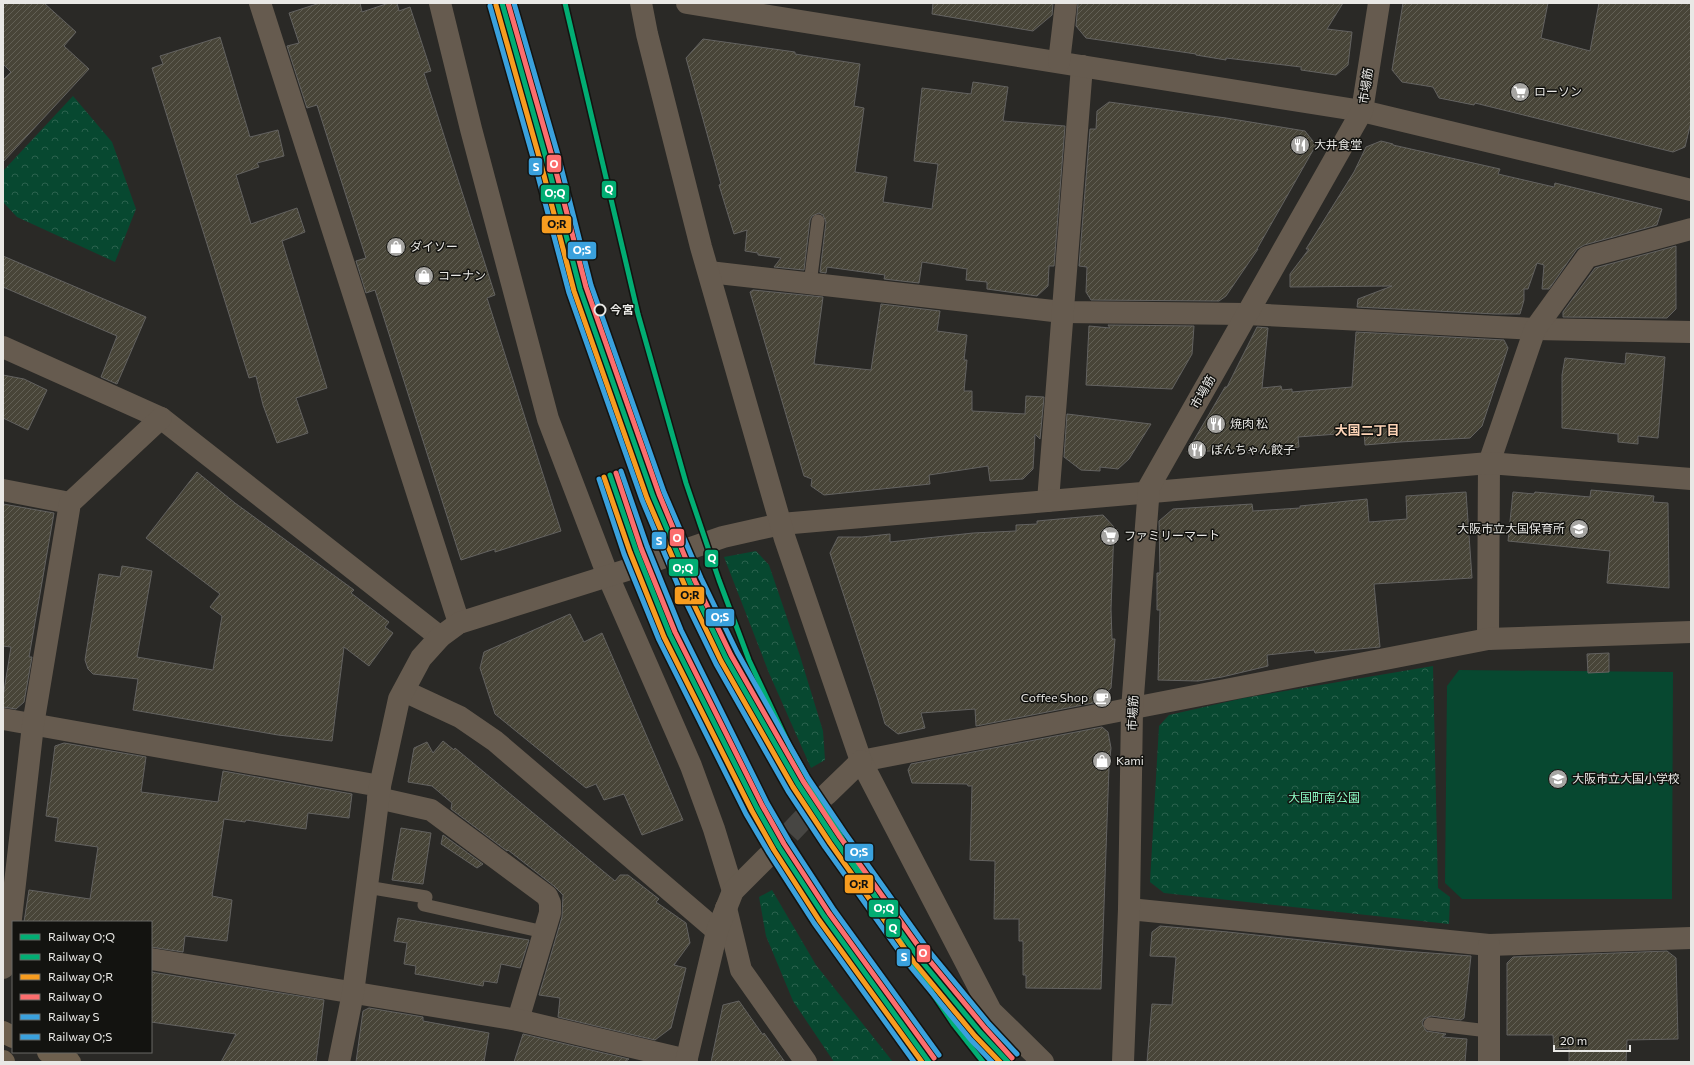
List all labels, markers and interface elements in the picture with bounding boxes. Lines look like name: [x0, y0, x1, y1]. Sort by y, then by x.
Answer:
street label: 市場筋: [1356, 67, 1374, 105]
supermarket icon: ローソン: [1509, 81, 1531, 103]
place label: ローソン: [1534, 84, 1582, 98]
restaurant icon: 大井食堂: [1289, 134, 1311, 156]
place label: 大井食堂: [1314, 137, 1362, 151]
line badge: O: [546, 154, 562, 173]
line badge: S: [528, 157, 543, 176]
text: O: [550, 157, 559, 170]
text: S: [533, 160, 540, 173]
line badge: Q: [601, 180, 617, 199]
text: Q: [605, 182, 614, 195]
line badge: O;Q: [540, 184, 570, 203]
text: O;Q: [545, 186, 565, 199]
line badge: O;R: [541, 215, 572, 234]
text: O;R: [547, 217, 567, 230]
shop icon: ダイソー: [385, 236, 407, 258]
place label: ダイソー: [410, 239, 458, 253]
line badge: O;S: [567, 241, 597, 260]
text: O;S: [573, 243, 592, 256]
shop icon: コーナン: [413, 265, 435, 287]
place label: コーナン: [438, 268, 486, 282]
place label: 今宮: [610, 302, 634, 316]
marker: 今宮: [593, 303, 607, 317]
street label: 市場筋: [1187, 372, 1217, 411]
restaurant icon: 焼肉 松: [1205, 413, 1227, 435]
place label: 焼肉 松: [1230, 416, 1268, 430]
district label: 大国二丁目: [1334, 422, 1400, 438]
restaurant icon: ぽんちゃん餃子: [1186, 439, 1208, 461]
place label: ぽんちゃん餃子: [1211, 442, 1295, 456]
school or university icon: 大阪市立大国保育所: [1568, 518, 1590, 540]
place label: 大阪市立大国保育所: [1457, 521, 1565, 535]
supermarket icon: ファミリーマート: [1099, 525, 1121, 547]
line badge: O: [669, 528, 685, 547]
place label: ファミリーマート: [1124, 528, 1220, 542]
line badge: S: [651, 531, 667, 550]
text: O: [673, 531, 682, 544]
text: S: [656, 534, 663, 547]
line badge: Q: [704, 549, 719, 568]
text: Q: [708, 551, 717, 564]
line badge: O;Q: [668, 558, 699, 577]
text: O;Q: [673, 561, 693, 574]
line badge: O;R: [674, 586, 705, 605]
text: O;R: [680, 588, 700, 601]
line badge: O;S: [705, 608, 735, 627]
text: O;S: [711, 610, 730, 623]
cafe icon: Coffee Shop: [1091, 687, 1113, 709]
place label: Coffee Shop: [1021, 690, 1088, 704]
street label: 市場筋: [1124, 695, 1140, 731]
shop icon: Kami: [1091, 750, 1113, 772]
place label: Kami: [1116, 753, 1144, 767]
school or university icon: 大阪市立大国小学校: [1547, 768, 1569, 790]
place label: 大阪市立大国小学校: [1572, 771, 1680, 785]
park label: 大国町南公園: [1288, 790, 1360, 804]
line badge: O;S: [844, 843, 874, 862]
text: O;S: [850, 845, 869, 858]
line badge: O;R: [844, 874, 874, 894]
text: O;R: [849, 877, 869, 890]
line badge: O;Q: [868, 899, 899, 918]
text: O;Q: [874, 901, 894, 914]
line badge: Q: [885, 918, 901, 938]
legend: [12, 921, 152, 1053]
text: Q: [889, 921, 898, 934]
text: Railway O;Q: [48, 929, 115, 944]
line badge: O: [916, 944, 931, 963]
text: O: [919, 946, 928, 959]
line badge: S: [896, 948, 911, 967]
text: Railway Q: [48, 949, 103, 963]
text: S: [901, 950, 908, 963]
text: Railway O;R: [48, 969, 113, 984]
text: Railway O: [48, 989, 103, 1003]
text: Railway S: [48, 1009, 100, 1023]
scale bar: [1554, 1027, 1630, 1053]
text: Railway O;S: [48, 1029, 112, 1044]
text: 20 m: [1560, 1033, 1587, 1047]

